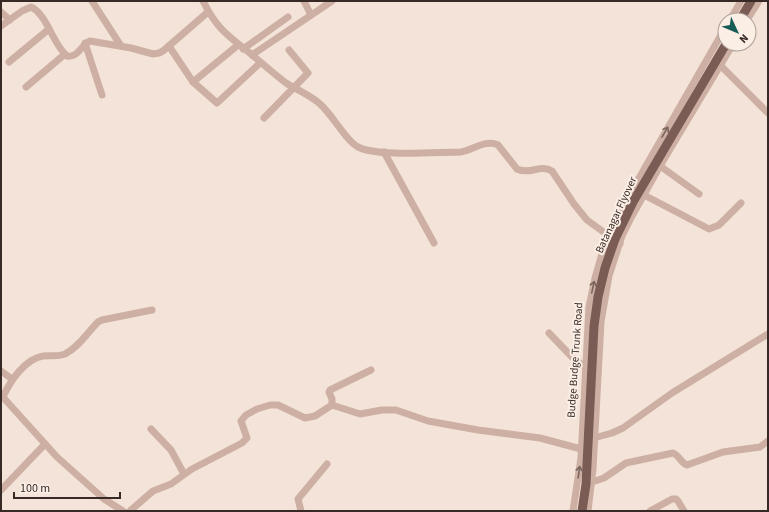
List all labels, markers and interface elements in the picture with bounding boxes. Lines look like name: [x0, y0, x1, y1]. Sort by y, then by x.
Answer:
north arrow: [717, 12, 757, 52]
text: N: [736, 31, 752, 46]
one-way arrow: [662, 126, 670, 138]
street label: Batanagar Flyover: [592, 174, 640, 256]
one-way arrow: [589, 281, 597, 294]
street label: Budge Budge Trunk Road: [563, 302, 587, 418]
one-way arrow: [575, 466, 583, 479]
scale bar: [14, 474, 120, 500]
text: 100 m: [20, 480, 50, 497]

